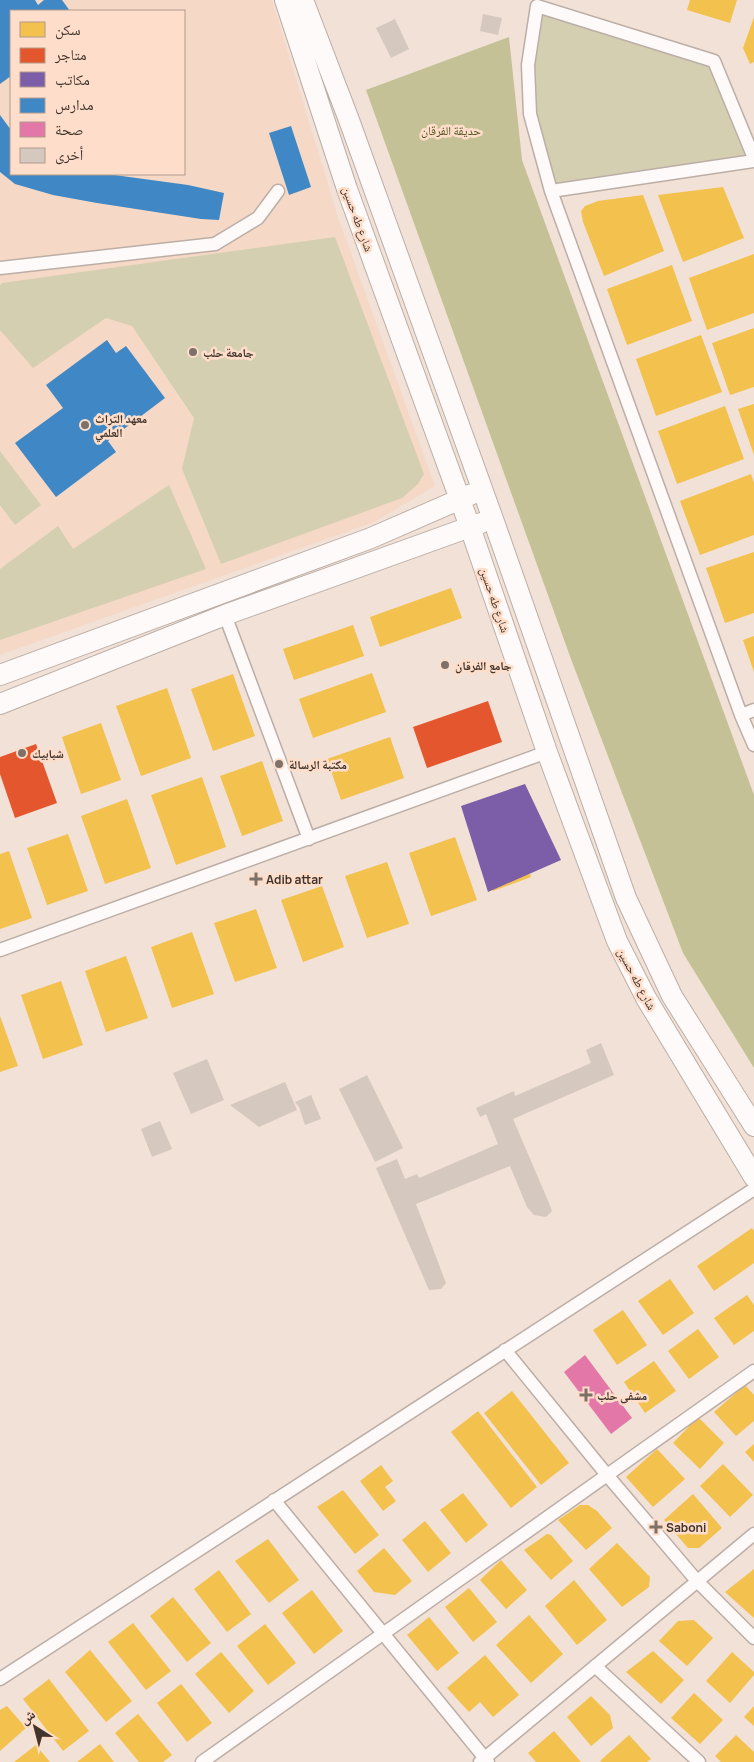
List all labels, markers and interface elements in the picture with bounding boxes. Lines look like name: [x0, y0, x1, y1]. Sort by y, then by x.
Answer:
legend: [10, 10, 185, 175]
text: سكن: [55, 19, 81, 40]
text: متاجر: [54, 44, 87, 65]
text: مكاتب: [55, 69, 90, 90]
text: مدارس: [55, 94, 94, 115]
text: صحة: [55, 119, 84, 140]
park label: حديقة الفرقان: [421, 122, 481, 139]
text: أخرى: [55, 144, 84, 165]
street label: شارع طه حسين: [338, 184, 378, 254]
place label: جامعة حلب: [203, 344, 254, 361]
marker: جامعة حلب: [187, 346, 199, 358]
place label: معهد التراث العلمي: [95, 410, 148, 442]
marker: معهد التراث العلمي: [79, 419, 91, 431]
street label: شارع طه حسين: [476, 565, 514, 635]
place label: جامع الفرقان: [455, 657, 512, 674]
marker: جامع الفرقان: [439, 659, 451, 671]
place label: شبابيك: [32, 745, 64, 762]
marker: شبابيك: [16, 747, 28, 759]
place label: مكتبة الرسالة: [289, 756, 347, 773]
marker: مكتبة الرسالة: [273, 758, 285, 770]
place label: Adib attar: [266, 871, 323, 888]
marker: Adib attar: [250, 873, 262, 885]
street label: شارع طه حسين: [614, 945, 660, 1013]
place label: مشفى حلب: [597, 1387, 648, 1404]
marker: مشفى حلب: [579, 1388, 593, 1402]
place label: Saboni: [666, 1519, 706, 1536]
marker: Saboni: [650, 1521, 662, 1533]
north arrow: [10, 1702, 60, 1752]
text: ش: [15, 1704, 39, 1728]

